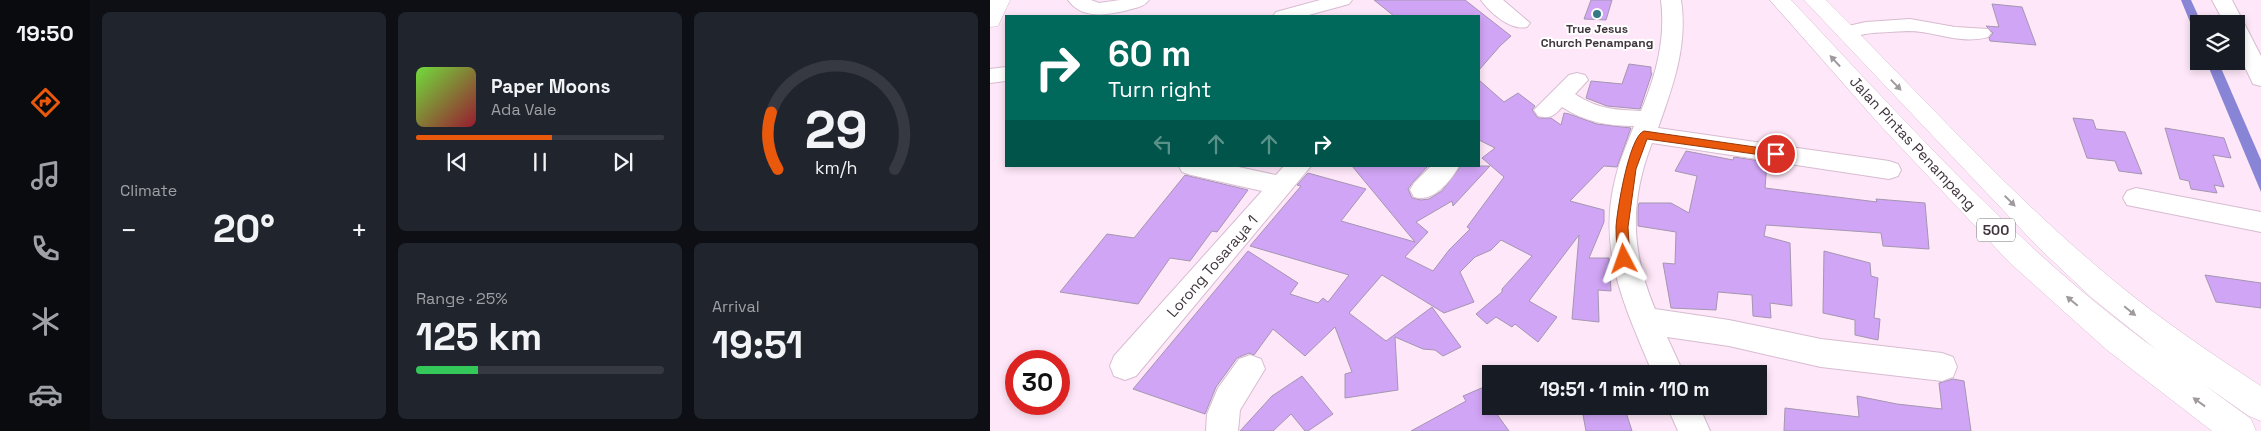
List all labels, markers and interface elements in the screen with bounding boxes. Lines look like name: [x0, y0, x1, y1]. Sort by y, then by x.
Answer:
marker: True Jesus Church Penampang: [1591, 8, 1603, 20]
map controls: [2190, 15, 2245, 70]
button: layers: [2190, 15, 2245, 70]
text: 19:50: [16, 19, 74, 47]
place label: True Jesus Church Penampang: [1541, 21, 1653, 51]
text: 60 m: [1108, 32, 1191, 76]
icon: right: [1025, 35, 1090, 100]
one-way arrow: [1829, 55, 1841, 67]
street label: Jalan Pintas Penampang: [1846, 72, 1980, 214]
text: Paper Moons: [491, 74, 610, 99]
text: Turn right: [1108, 75, 1211, 103]
one-way arrow: [1890, 79, 1902, 91]
icon: directions: [28, 85, 63, 120]
text: 29: [805, 97, 867, 163]
text: Ada Vale: [491, 99, 556, 120]
icon: left: [1149, 130, 1177, 158]
icon: ahead: [1202, 130, 1230, 158]
icon: ahead: [1255, 130, 1283, 158]
icon: right: [1308, 130, 1336, 158]
pin: [1755, 133, 1797, 175]
icon: arrive: [1762, 140, 1790, 168]
icon: previous: [443, 148, 471, 176]
icon: pause: [526, 148, 554, 176]
icon: next: [609, 148, 637, 176]
text: km/h: [815, 156, 857, 179]
icon: music: [28, 158, 63, 193]
text: Climate: [120, 180, 177, 201]
one-way arrow: [2004, 195, 2016, 207]
text: 20°: [213, 205, 275, 253]
street label: Lorong Tosaraya 1: [1162, 211, 1262, 321]
text: −: [120, 212, 137, 248]
text: +: [351, 212, 368, 248]
road number: 500: [1977, 218, 2015, 242]
icon: phone: [28, 231, 63, 266]
position arrow: [1597, 232, 1649, 284]
text: Range · 25%: [416, 288, 508, 309]
text: Arrival: [712, 296, 760, 317]
one-way arrow: [2066, 296, 2079, 307]
icon: climate: [28, 304, 63, 339]
one-way arrow: [2123, 305, 2136, 316]
text: 125 km: [416, 313, 542, 361]
text: 19:51: [712, 321, 803, 369]
speed limit sign: 30: [1005, 350, 1070, 415]
icon: car: [28, 377, 63, 412]
text: 19:51 · 1 min · 110 m: [1539, 377, 1710, 402]
one-way arrow: [2193, 397, 2206, 408]

